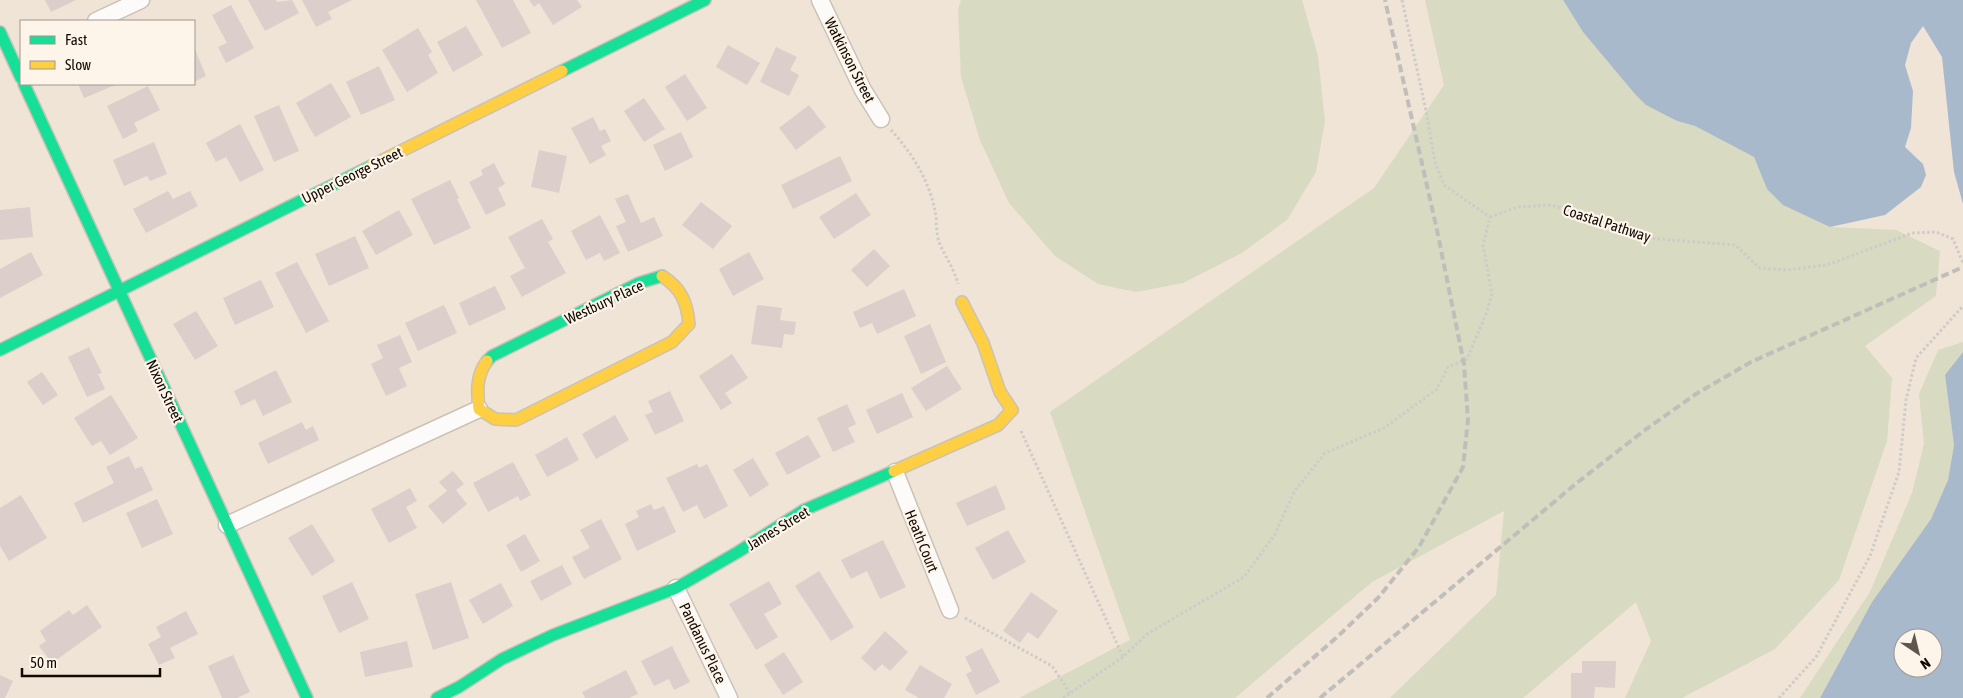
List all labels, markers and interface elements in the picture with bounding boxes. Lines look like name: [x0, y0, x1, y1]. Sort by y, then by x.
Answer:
street label: Watkinson Street: [821, 15, 879, 105]
legend: [20, 20, 195, 85]
text: Fast: [65, 31, 87, 48]
text: Slow: [65, 56, 91, 73]
street label: Upper George Street: [299, 143, 405, 207]
street label: Coastal Pathway: [1561, 201, 1653, 245]
street label: Westbury Place: [562, 276, 646, 328]
street label: Nixon Street: [143, 357, 187, 425]
street label: James Street: [744, 503, 812, 553]
street label: Heath Court: [902, 507, 942, 575]
street label: Pandanus Place: [676, 600, 730, 686]
north arrow: [1893, 628, 1943, 678]
scale bar: [22, 646, 160, 678]
text: 50 m: [30, 654, 57, 671]
text: N: [1917, 655, 1933, 673]

